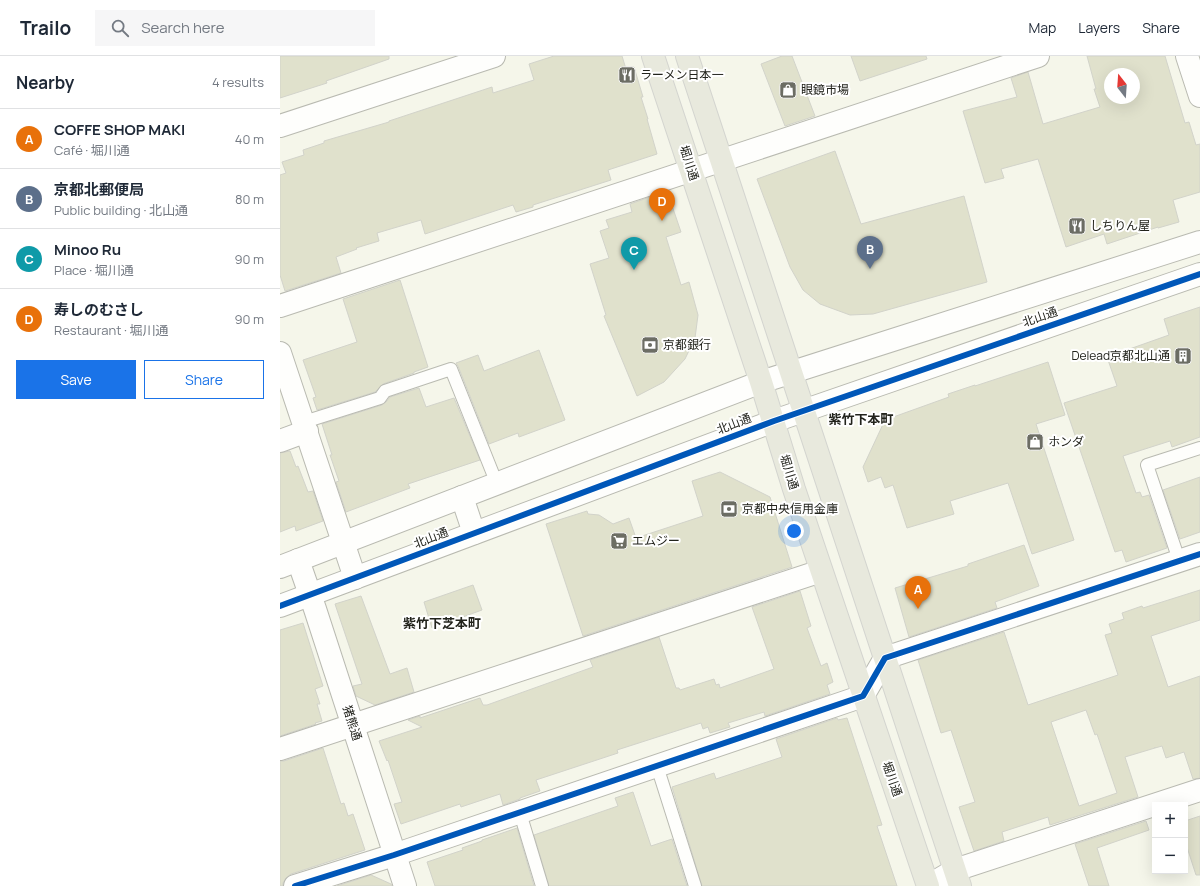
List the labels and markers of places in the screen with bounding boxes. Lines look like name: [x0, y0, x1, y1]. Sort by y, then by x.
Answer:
restaurant icon: ラーメン日本一: [617, 65, 637, 85]
place label: ラーメン日本一: [640, 66, 724, 83]
shop icon: 眼鏡市場: [778, 80, 798, 100]
place label: 眼鏡市場: [801, 81, 849, 98]
pin: D: [649, 188, 675, 221]
restaurant icon: しちりん屋: [1067, 216, 1087, 236]
place label: しちりん屋: [1090, 217, 1150, 234]
pin: B: [857, 236, 883, 269]
pin: C: [621, 237, 647, 270]
bank icon: 京都銀行: [640, 335, 660, 355]
place label: 京都銀行: [663, 336, 711, 353]
building icon: Delead京都北山通: [1173, 346, 1193, 366]
place label: Delead京都北山通: [1071, 347, 1170, 364]
shop icon: ホンダ: [1025, 432, 1045, 452]
place label: ホンダ: [1048, 433, 1084, 450]
bank icon: 京都中央信用金庫: [719, 499, 739, 519]
place label: 京都中央信用金庫: [742, 500, 838, 517]
supermarket icon: エムジー: [609, 531, 629, 551]
place label: エムジー: [632, 532, 680, 549]
pin: A: [905, 576, 931, 609]

